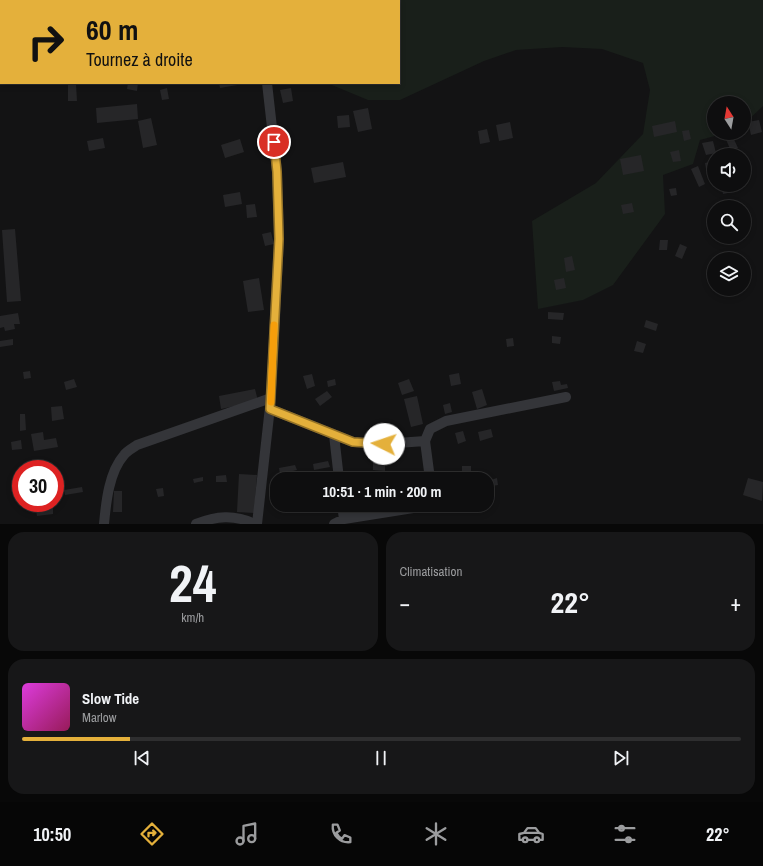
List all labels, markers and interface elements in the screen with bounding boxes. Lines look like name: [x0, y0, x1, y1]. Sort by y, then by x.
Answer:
text: 60 m: [86, 11, 138, 49]
icon: right: [20, 16, 72, 68]
text: Tournez à droite: [86, 47, 193, 72]
north arrow: [707, 96, 751, 140]
map controls: [707, 96, 751, 296]
pin: [257, 125, 291, 159]
icon: arrive: [263, 131, 285, 153]
button: sound: [707, 148, 751, 192]
button: search: [707, 200, 751, 244]
button: layers: [707, 252, 751, 296]
position arrow: [363, 423, 405, 465]
speed limit sign: 30: [12, 460, 64, 512]
text: 10:51 · 1 min · 200 m: [323, 481, 441, 502]
text: 24: [169, 548, 216, 618]
text: Climatisation: [400, 563, 462, 580]
text: 22°: [551, 582, 590, 622]
text: −: [400, 588, 410, 618]
text: +: [730, 588, 741, 618]
text: km/h: [181, 609, 204, 626]
text: Slow Tide: [82, 688, 139, 709]
text: Marlow: [82, 709, 116, 726]
icon: previous: [131, 747, 153, 769]
icon: pause: [370, 747, 392, 769]
icon: next: [610, 747, 632, 769]
icon: directions: [138, 820, 166, 848]
icon: music: [233, 820, 261, 848]
icon: phone: [327, 820, 355, 848]
icon: climate: [422, 820, 450, 848]
icon: car: [517, 820, 545, 848]
icon: filters: [611, 820, 639, 848]
text: 10:50: [33, 822, 71, 847]
text: 22°: [706, 822, 730, 847]

